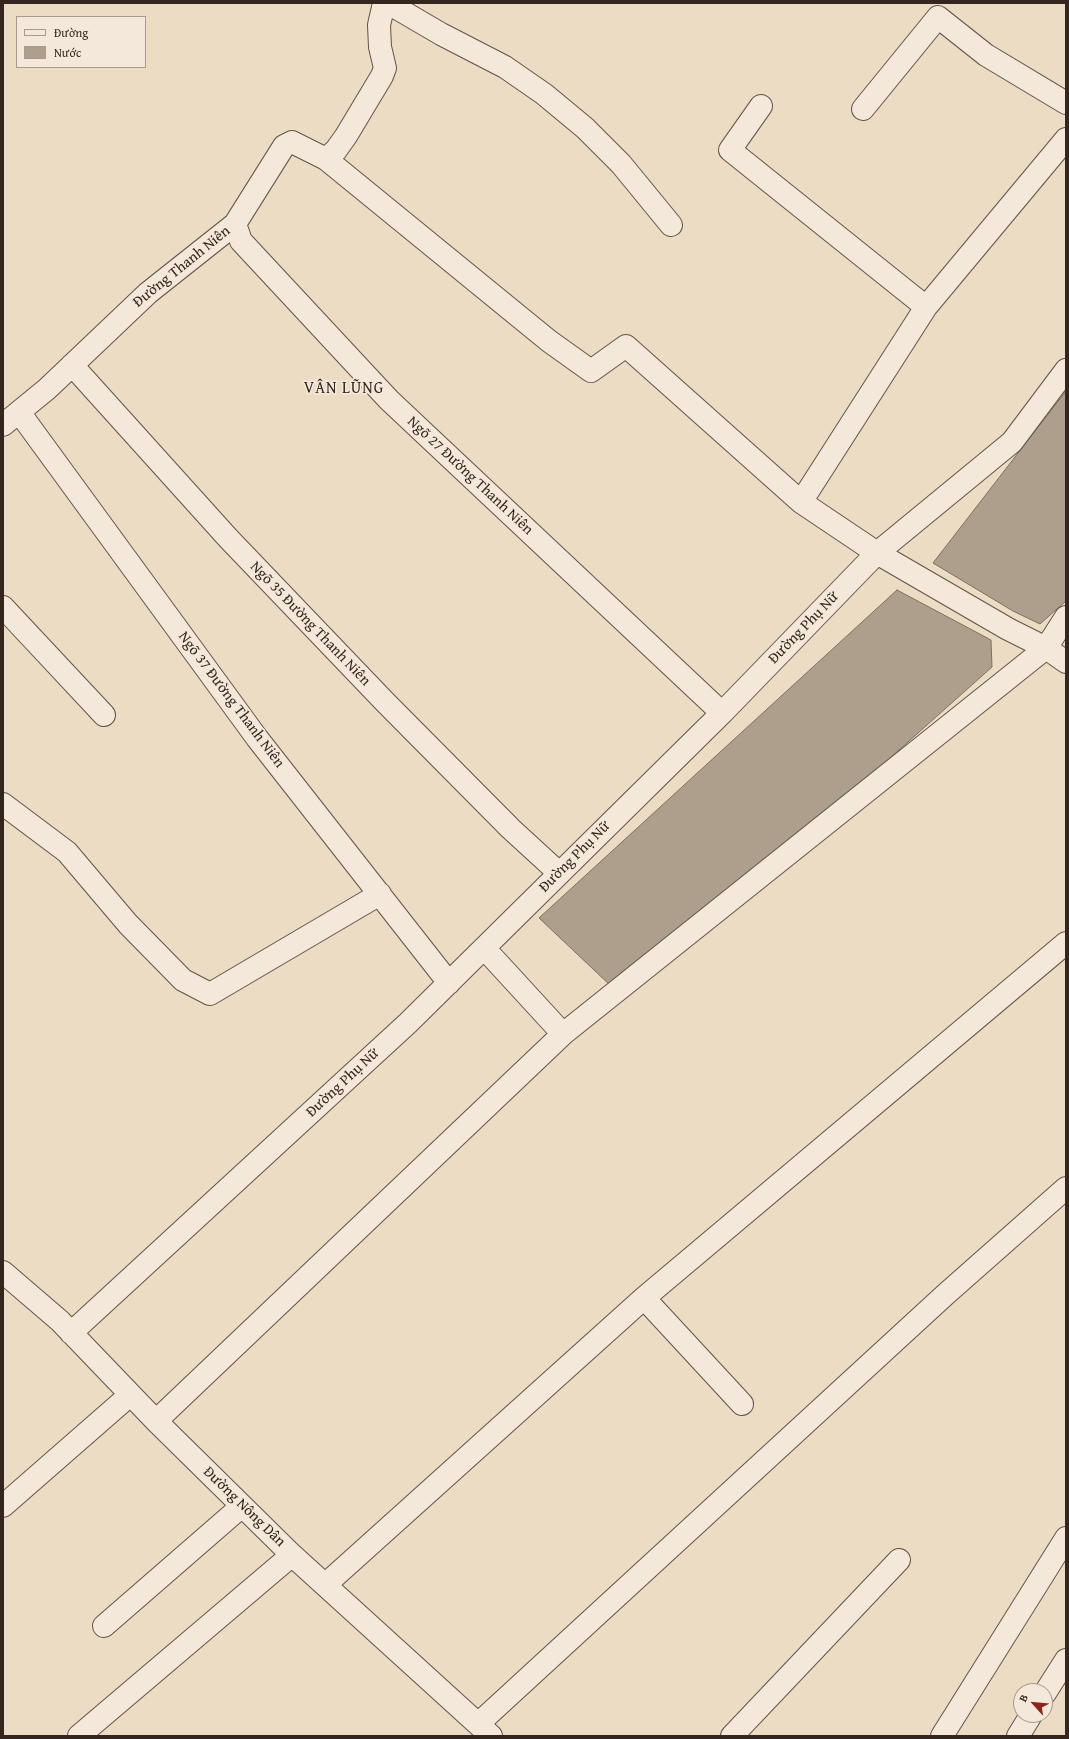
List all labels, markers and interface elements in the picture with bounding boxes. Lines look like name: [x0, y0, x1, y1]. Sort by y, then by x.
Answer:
legend: [16, 16, 146, 68]
text: Đường: [54, 24, 88, 41]
text: Nước: [54, 44, 81, 61]
street label: Đường Thanh Niên: [130, 222, 234, 312]
district label: VÂN LŨNG: [304, 379, 384, 399]
street label: Ngõ 27 Đường Thanh Niên: [403, 413, 537, 539]
street label: Ngõ 35 Đường Thanh Niên: [246, 558, 374, 690]
street label: Đường Phụ Nữ: [765, 588, 843, 668]
street label: Ngõ 37 Đường Thanh Niên: [174, 628, 288, 772]
street label: Đường Phụ Nữ: [536, 818, 614, 896]
street label: Đường Phụ Nữ: [303, 1045, 383, 1121]
street label: Đường Nông Dân: [199, 1463, 289, 1551]
north arrow: [1013, 1683, 1053, 1723]
text: B: [1015, 1691, 1032, 1705]

